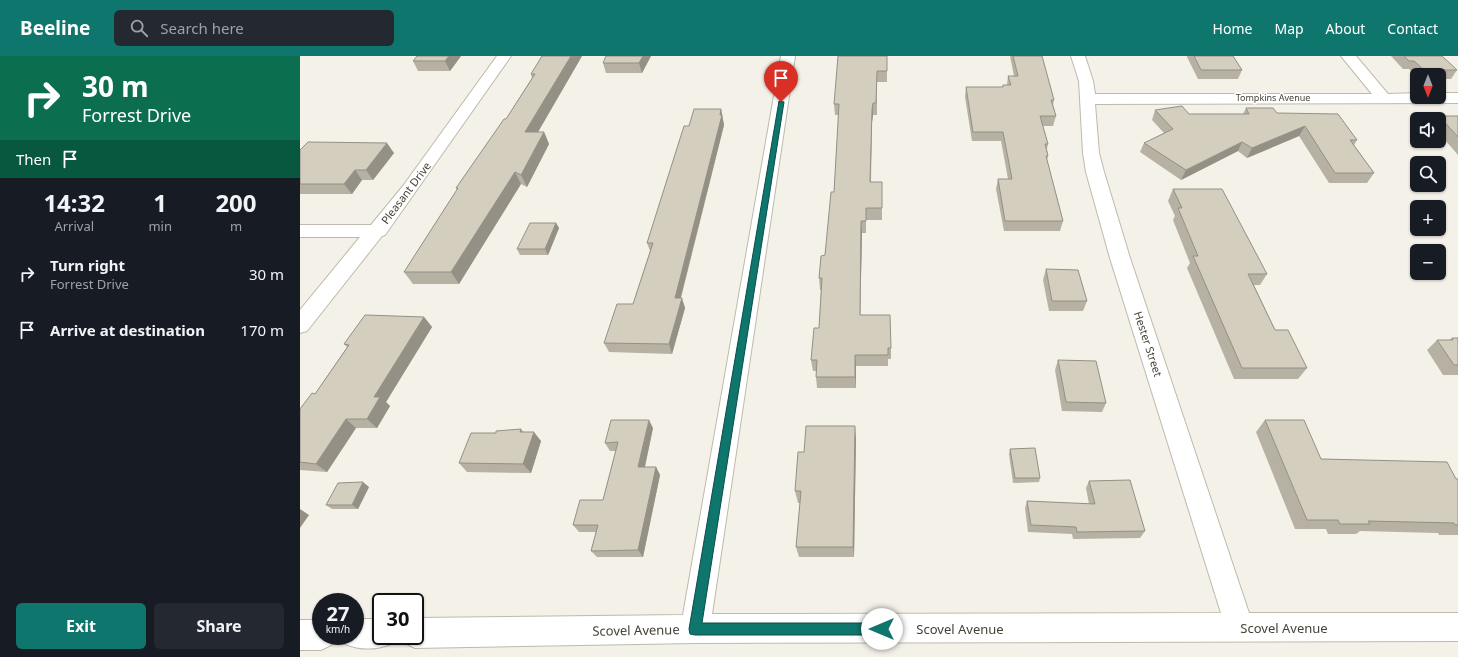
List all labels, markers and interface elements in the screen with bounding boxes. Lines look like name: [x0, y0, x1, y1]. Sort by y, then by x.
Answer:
search box: [114, 10, 394, 46]
text: Beeline: [20, 15, 90, 41]
icon: search: [128, 17, 150, 39]
text: Search here: [160, 18, 244, 38]
text: Home: [1213, 19, 1252, 38]
text: Map: [1274, 19, 1304, 38]
text: About: [1326, 19, 1365, 38]
text: Contact: [1387, 19, 1438, 38]
pin: [764, 61, 798, 102]
text: 30 m: [82, 67, 149, 105]
icon: arrive: [770, 67, 792, 89]
north arrow: [1410, 68, 1446, 104]
map controls: [1410, 68, 1446, 280]
icon: right: [16, 72, 68, 124]
street label: Tompkins Avenue: [1236, 91, 1310, 104]
text: Forrest Drive: [82, 103, 191, 127]
button: sound: [1410, 112, 1446, 148]
icon: arrive: [59, 148, 81, 170]
text: Then: [16, 149, 51, 169]
button: search: [1410, 156, 1446, 192]
street label: Pleasant Drive: [377, 159, 434, 227]
text: 14:32: [43, 186, 105, 219]
text: 1: [153, 186, 167, 219]
text: 200: [215, 186, 257, 219]
button: +: [1410, 200, 1446, 236]
text: Arrival: [54, 217, 94, 235]
text: min: [148, 217, 172, 235]
text: m: [230, 217, 242, 235]
button: −: [1410, 244, 1446, 280]
text: Turn right: [50, 255, 125, 275]
icon: right: [16, 263, 38, 285]
text: 30 m: [249, 264, 284, 284]
text: Forrest Drive: [50, 275, 129, 293]
street label: Hester Street: [1131, 309, 1166, 378]
icon: arrive: [16, 319, 38, 341]
text: Arrive at destination: [50, 320, 205, 340]
text: 170 m: [240, 320, 284, 340]
speed limit sign: 30: [372, 593, 424, 645]
text: 27: [327, 600, 349, 627]
button: Exit: [16, 603, 146, 649]
button: Share: [154, 603, 284, 649]
position arrow: [861, 608, 903, 650]
street label: Scovel Avenue: [1240, 619, 1328, 637]
street label: Scovel Avenue: [592, 620, 680, 640]
street label: Scovel Avenue: [916, 620, 1004, 638]
text: km/h: [326, 622, 350, 636]

